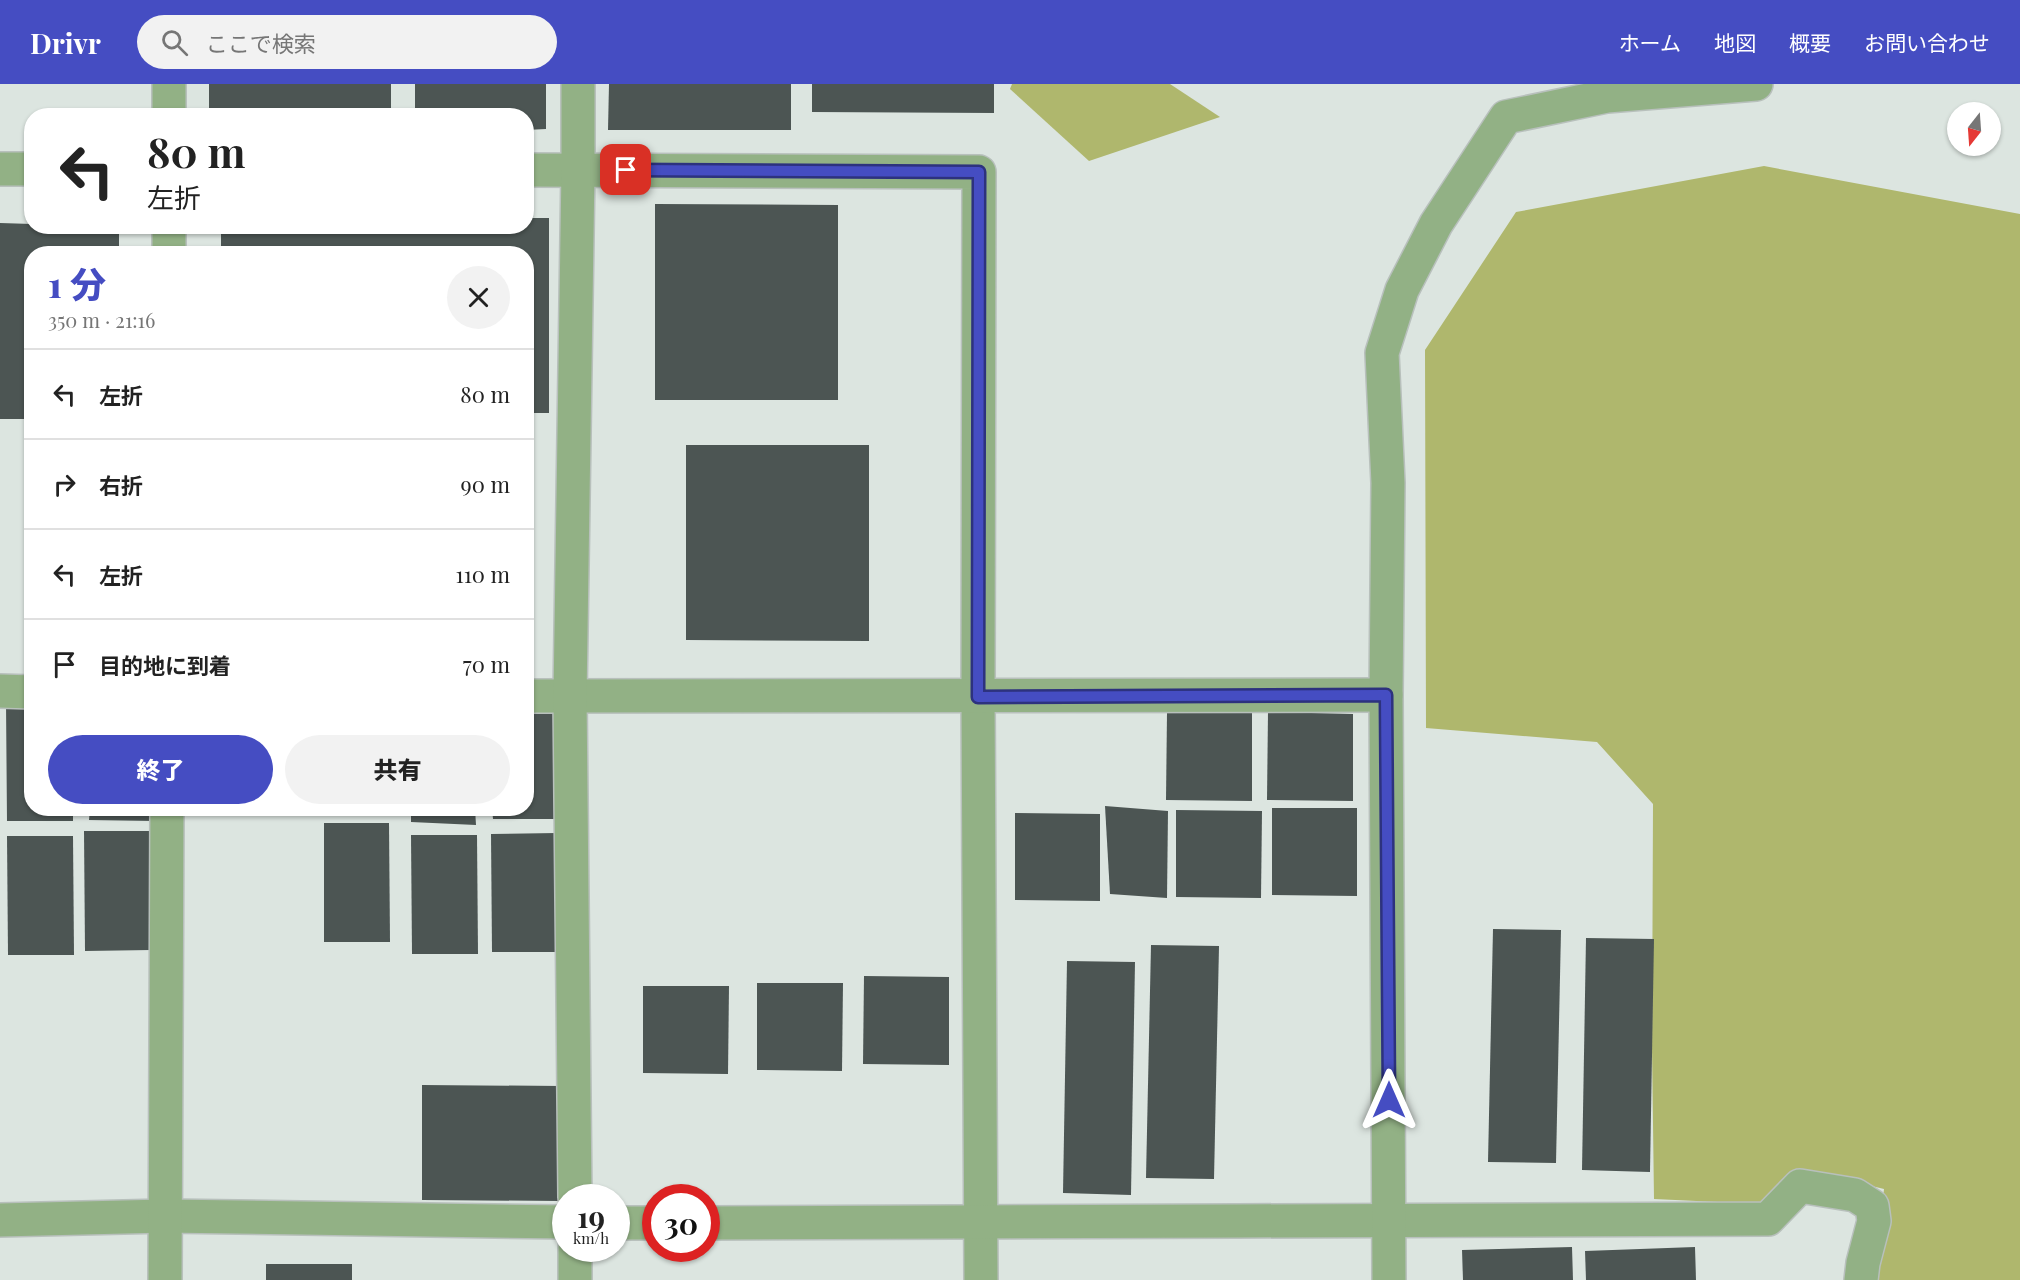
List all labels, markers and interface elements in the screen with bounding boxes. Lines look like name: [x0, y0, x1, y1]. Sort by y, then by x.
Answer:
search box: [137, 15, 557, 69]
text: Drivr: [30, 24, 101, 61]
icon: search: [158, 26, 191, 59]
text: ここで検索: [206, 28, 316, 58]
text: ホーム: [1619, 28, 1681, 56]
text: 地図: [1714, 28, 1756, 56]
text: 概要: [1789, 28, 1831, 56]
text: お問い合わせ: [1864, 28, 1990, 56]
north arrow: [1947, 102, 2001, 156]
map controls: [1947, 102, 2001, 156]
text: 80 m: [147, 123, 245, 179]
icon: left: [48, 132, 126, 210]
pin: [600, 144, 651, 195]
icon: arrive: [609, 153, 642, 186]
text: 左折: [147, 179, 201, 215]
text: 1 分: [48, 259, 106, 307]
button: close: [447, 266, 510, 329]
text: 350 m · 21:16: [48, 306, 155, 333]
icon: left: [48, 378, 81, 411]
text: 80 m: [460, 379, 510, 409]
text: 左折: [99, 380, 143, 410]
icon: right: [48, 468, 81, 501]
text: 90 m: [461, 469, 510, 499]
text: 右折: [99, 470, 143, 500]
icon: left: [48, 558, 81, 591]
text: 110 m: [456, 559, 510, 589]
text: 左折: [99, 560, 143, 590]
icon: arrive: [48, 648, 81, 681]
text: 70 m: [463, 649, 510, 679]
text: 目的地に到着: [99, 650, 231, 680]
button: 終了: [48, 735, 273, 804]
button: 共有: [285, 735, 510, 804]
position arrow: [1357, 1068, 1421, 1132]
speed limit sign: 30: [642, 1184, 720, 1262]
text: 19: [577, 1196, 605, 1236]
text: km/h: [573, 1228, 609, 1248]

